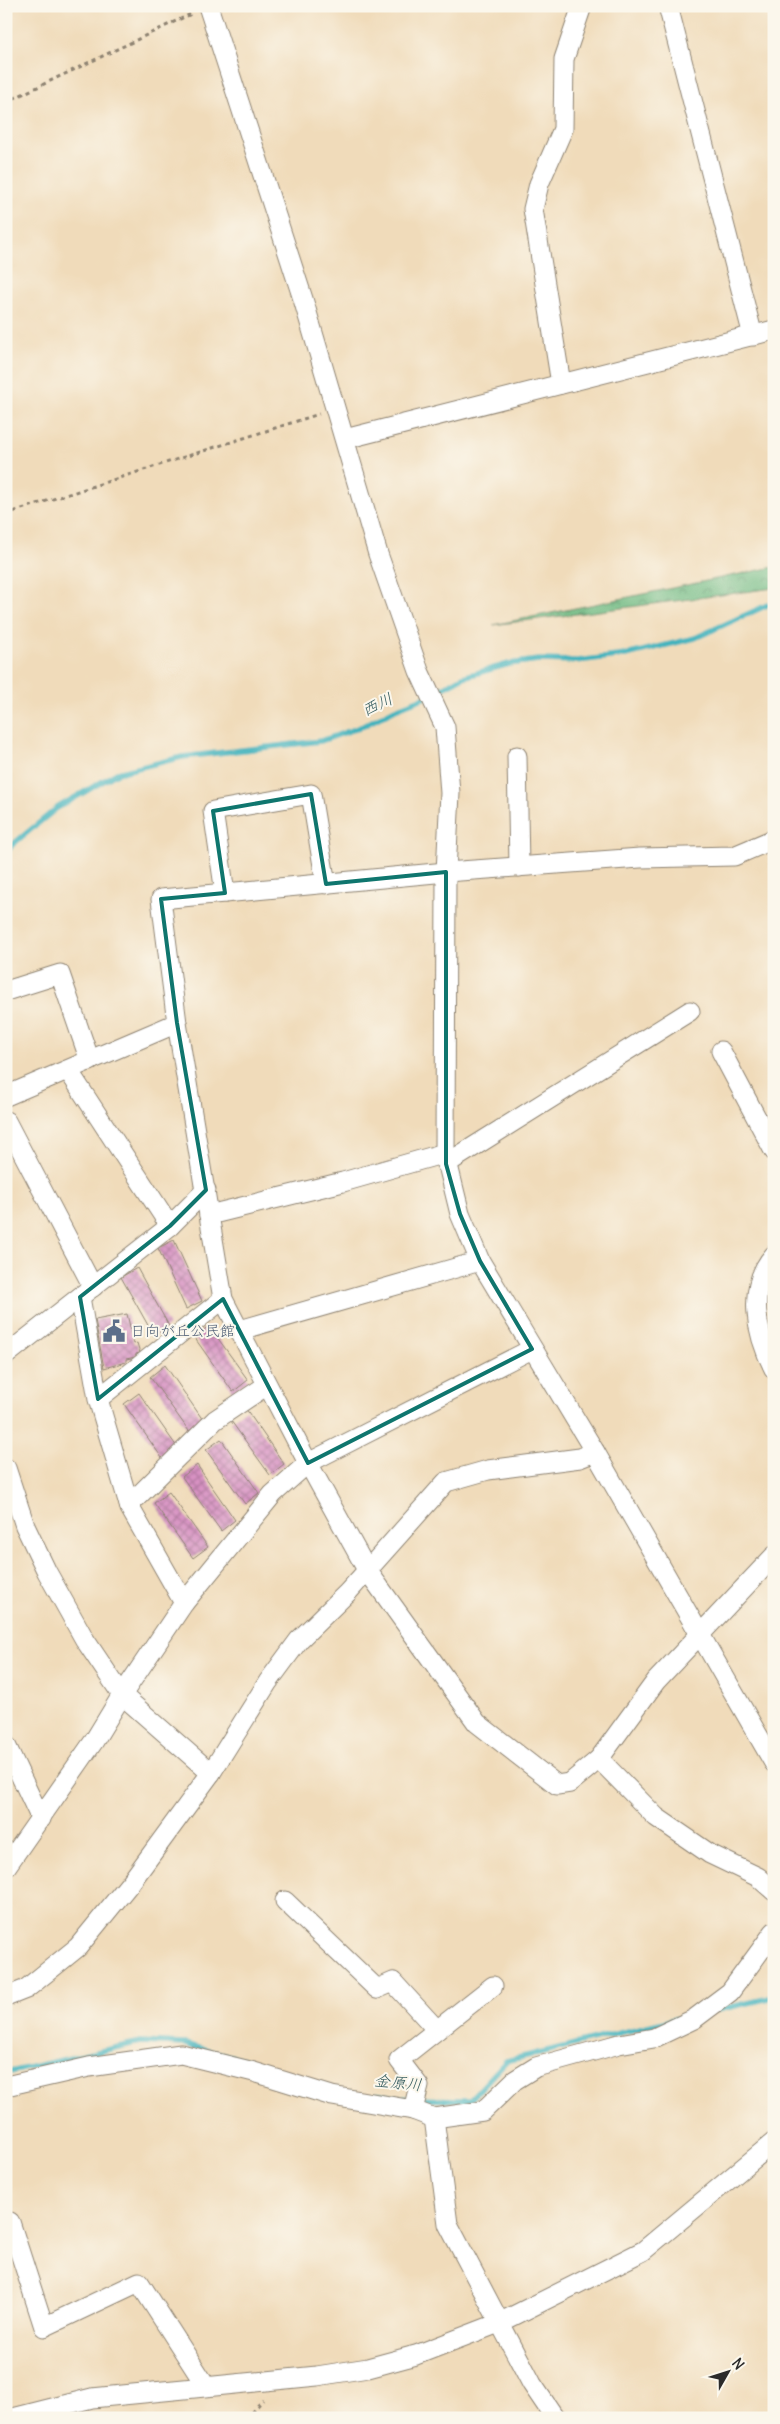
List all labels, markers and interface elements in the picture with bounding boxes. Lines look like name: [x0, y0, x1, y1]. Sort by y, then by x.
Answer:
water label: 西川: [358, 688, 396, 720]
public building icon: 日向が丘公民館: [101, 1318, 127, 1344]
place label: 日向が丘公民館: [130, 1321, 235, 1340]
water label: 金原川: [373, 2070, 423, 2094]
north arrow: [702, 2346, 752, 2396]
text: N: [728, 2354, 748, 2373]

